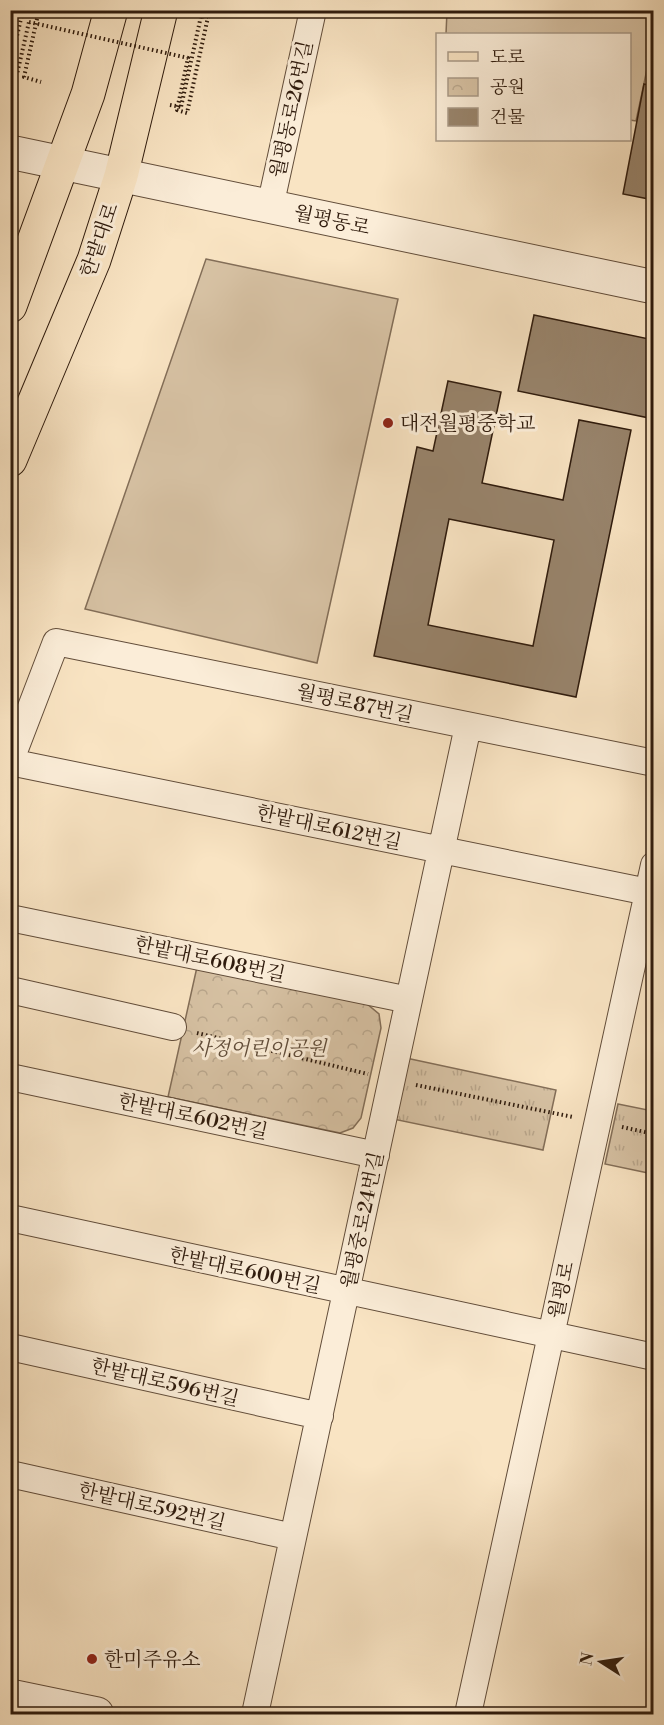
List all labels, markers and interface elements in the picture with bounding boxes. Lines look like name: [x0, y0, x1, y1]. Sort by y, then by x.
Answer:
legend: [436, 33, 631, 141]
street label: 월평동로26번길: [266, 39, 319, 180]
text: 도로: [490, 46, 525, 69]
text: 공원: [490, 76, 525, 99]
text: 건물: [490, 106, 525, 129]
street label: 한밭대로: [76, 200, 125, 281]
street label: 월평동로: [291, 201, 372, 242]
place label: 대전월평중학교: [400, 412, 536, 437]
marker: 대전월평중학교: [381, 416, 395, 430]
street label: 월평로87번길: [294, 680, 415, 729]
street label: 한밭대로612번길: [254, 801, 404, 856]
street label: 한밭대로608번길: [132, 932, 287, 989]
park label: 사정어린이공원: [191, 1037, 328, 1062]
street label: 한밭대로602번길: [116, 1089, 270, 1146]
street label: 월평중로24번길: [337, 1150, 390, 1291]
street label: 한밭대로600번길: [166, 1243, 323, 1300]
street label: 월평로: [544, 1259, 581, 1321]
street label: 한밭대로596번길: [88, 1354, 241, 1413]
street label: 한밭대로592번길: [76, 1478, 228, 1537]
north arrow: [571, 1632, 631, 1692]
place label: 한미주유소: [104, 1648, 201, 1673]
text: N: [576, 1650, 598, 1667]
marker: 한미주유소: [85, 1652, 99, 1666]

